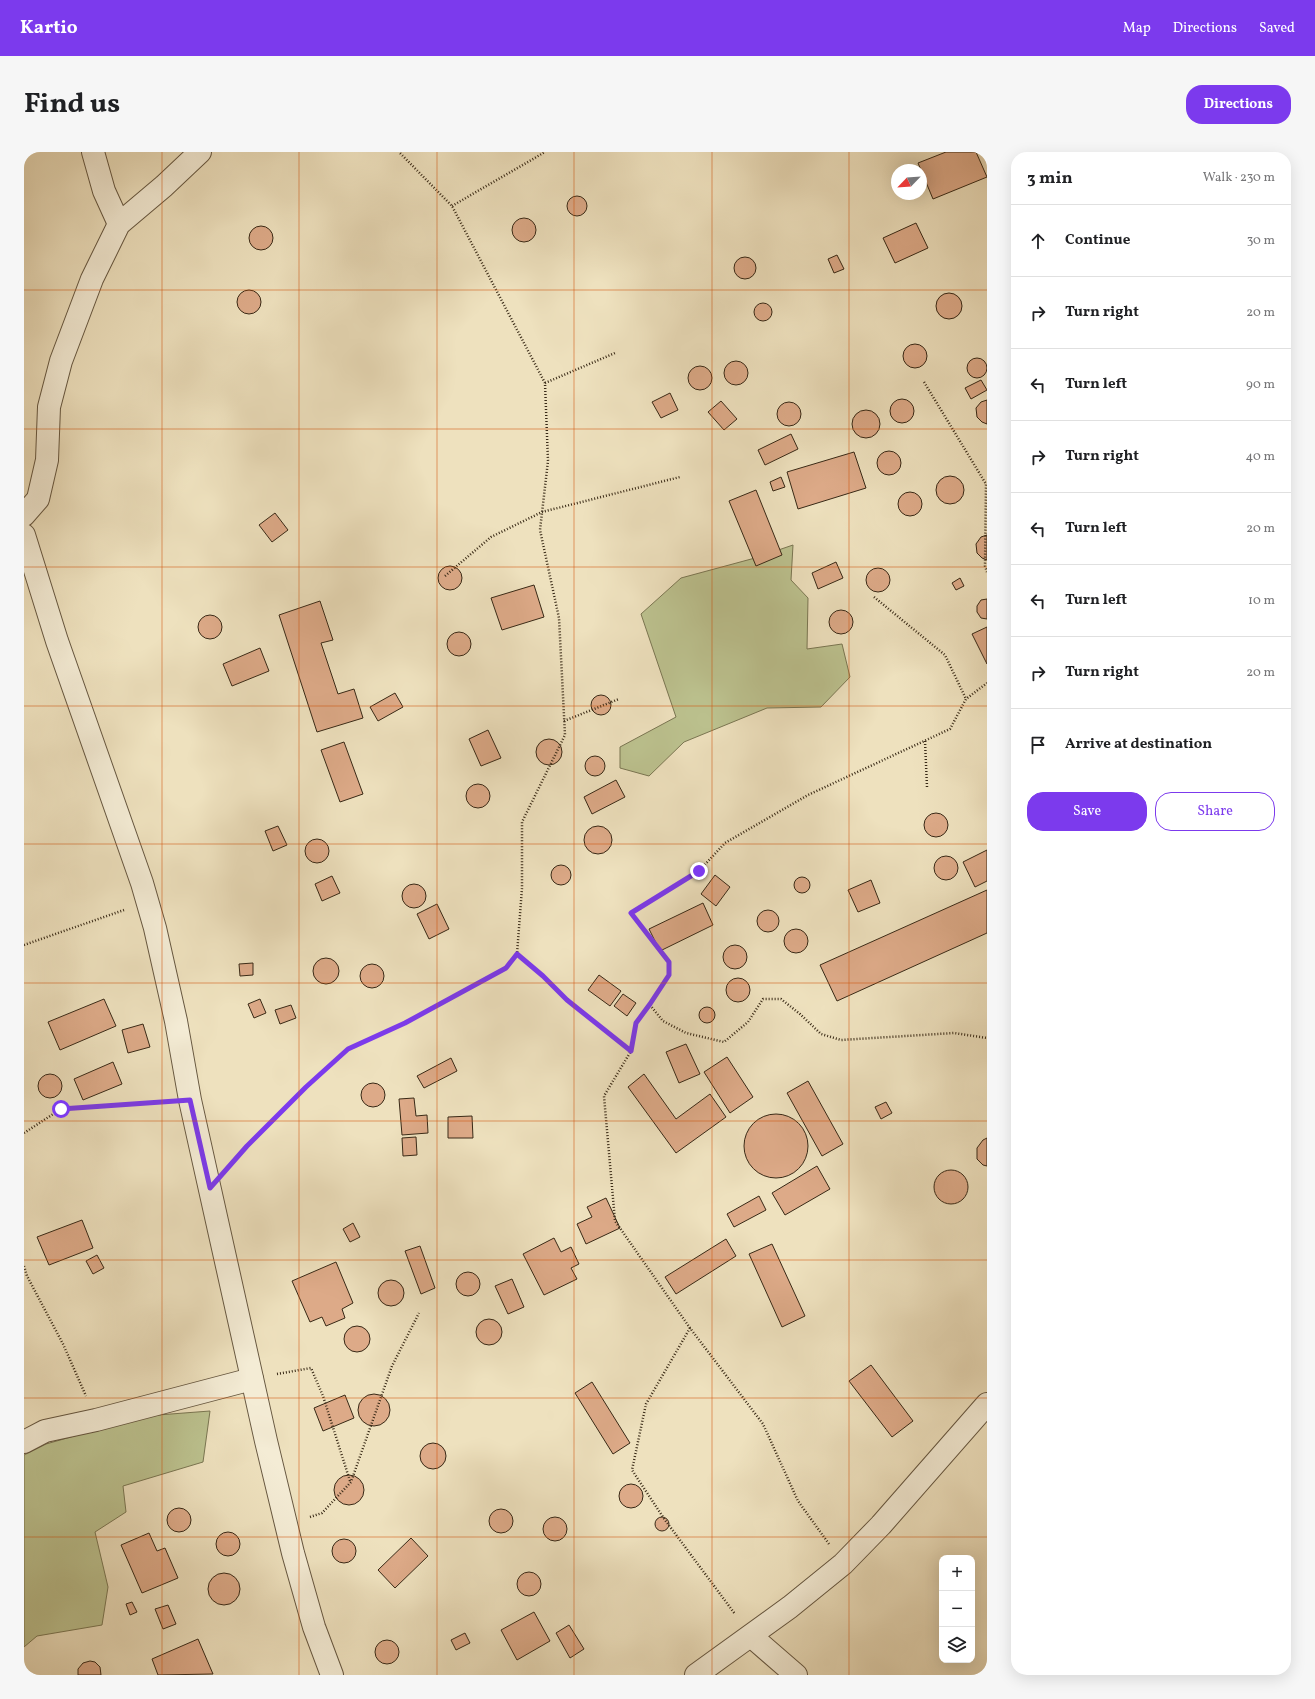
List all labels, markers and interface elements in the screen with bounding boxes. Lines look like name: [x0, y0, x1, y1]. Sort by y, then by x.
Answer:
text: Kartio: [20, 15, 78, 41]
text: Map: [1123, 19, 1151, 38]
text: Directions: [1173, 19, 1237, 38]
text: Saved: [1259, 19, 1295, 38]
text: Find us: [24, 85, 120, 124]
button: Directions: [1186, 85, 1291, 124]
north arrow: [891, 164, 927, 200]
text: 3 min: [1027, 167, 1073, 190]
text: Walk · 230 m: [1203, 169, 1275, 187]
icon: ahead: [1027, 230, 1049, 252]
text: Continue: [1065, 230, 1130, 251]
text: 30 m: [1247, 232, 1275, 250]
icon: right: [1027, 302, 1049, 324]
text: Turn right: [1065, 302, 1139, 323]
text: 20 m: [1246, 304, 1275, 322]
icon: left: [1027, 374, 1049, 396]
text: Turn left: [1065, 374, 1127, 395]
text: 90 m: [1246, 376, 1275, 394]
icon: right: [1027, 446, 1049, 468]
text: Turn right: [1065, 446, 1139, 467]
text: 40 m: [1246, 448, 1275, 466]
icon: left: [1027, 518, 1049, 540]
text: Turn left: [1065, 518, 1127, 539]
text: 20 m: [1246, 520, 1275, 538]
icon: left: [1027, 590, 1049, 612]
text: Turn left: [1065, 590, 1127, 611]
text: 10 m: [1248, 592, 1275, 610]
icon: right: [1027, 662, 1049, 684]
text: Turn right: [1065, 662, 1139, 683]
text: 20 m: [1246, 664, 1275, 682]
icon: arrive: [1027, 734, 1049, 756]
text: Arrive at destination: [1065, 734, 1212, 755]
button: Save: [1027, 792, 1147, 831]
button: Share: [1155, 792, 1275, 831]
route end: [690, 862, 708, 880]
route start: [52, 1100, 70, 1118]
map controls: [939, 1555, 975, 1663]
button: +: [939, 1555, 975, 1591]
button: −: [939, 1591, 975, 1627]
button: layers: [939, 1627, 975, 1663]

